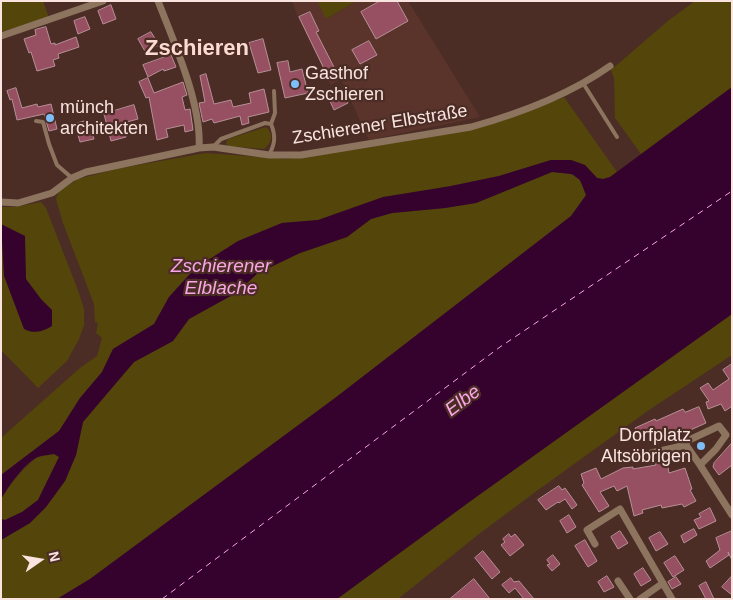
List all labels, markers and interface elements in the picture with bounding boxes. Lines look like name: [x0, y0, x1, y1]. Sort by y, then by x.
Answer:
district label: Zschieren: [145, 36, 249, 62]
place label: Gasthof Zschieren: [305, 63, 384, 106]
marker: Gasthof Zschieren: [289, 78, 301, 90]
place label: münch architekten: [60, 97, 148, 140]
street label: Zschierener Elbstraße: [291, 100, 469, 150]
marker: münch architekten: [44, 112, 56, 124]
water label: Zschierener Elblache: [171, 256, 271, 300]
water label: Elbe: [441, 380, 485, 422]
place label: Dorfplatz Altsöbrigen: [601, 425, 691, 468]
marker: Dorfplatz Altsöbrigen: [695, 440, 707, 452]
north arrow: [15, 535, 65, 585]
text: N: [46, 550, 64, 563]

